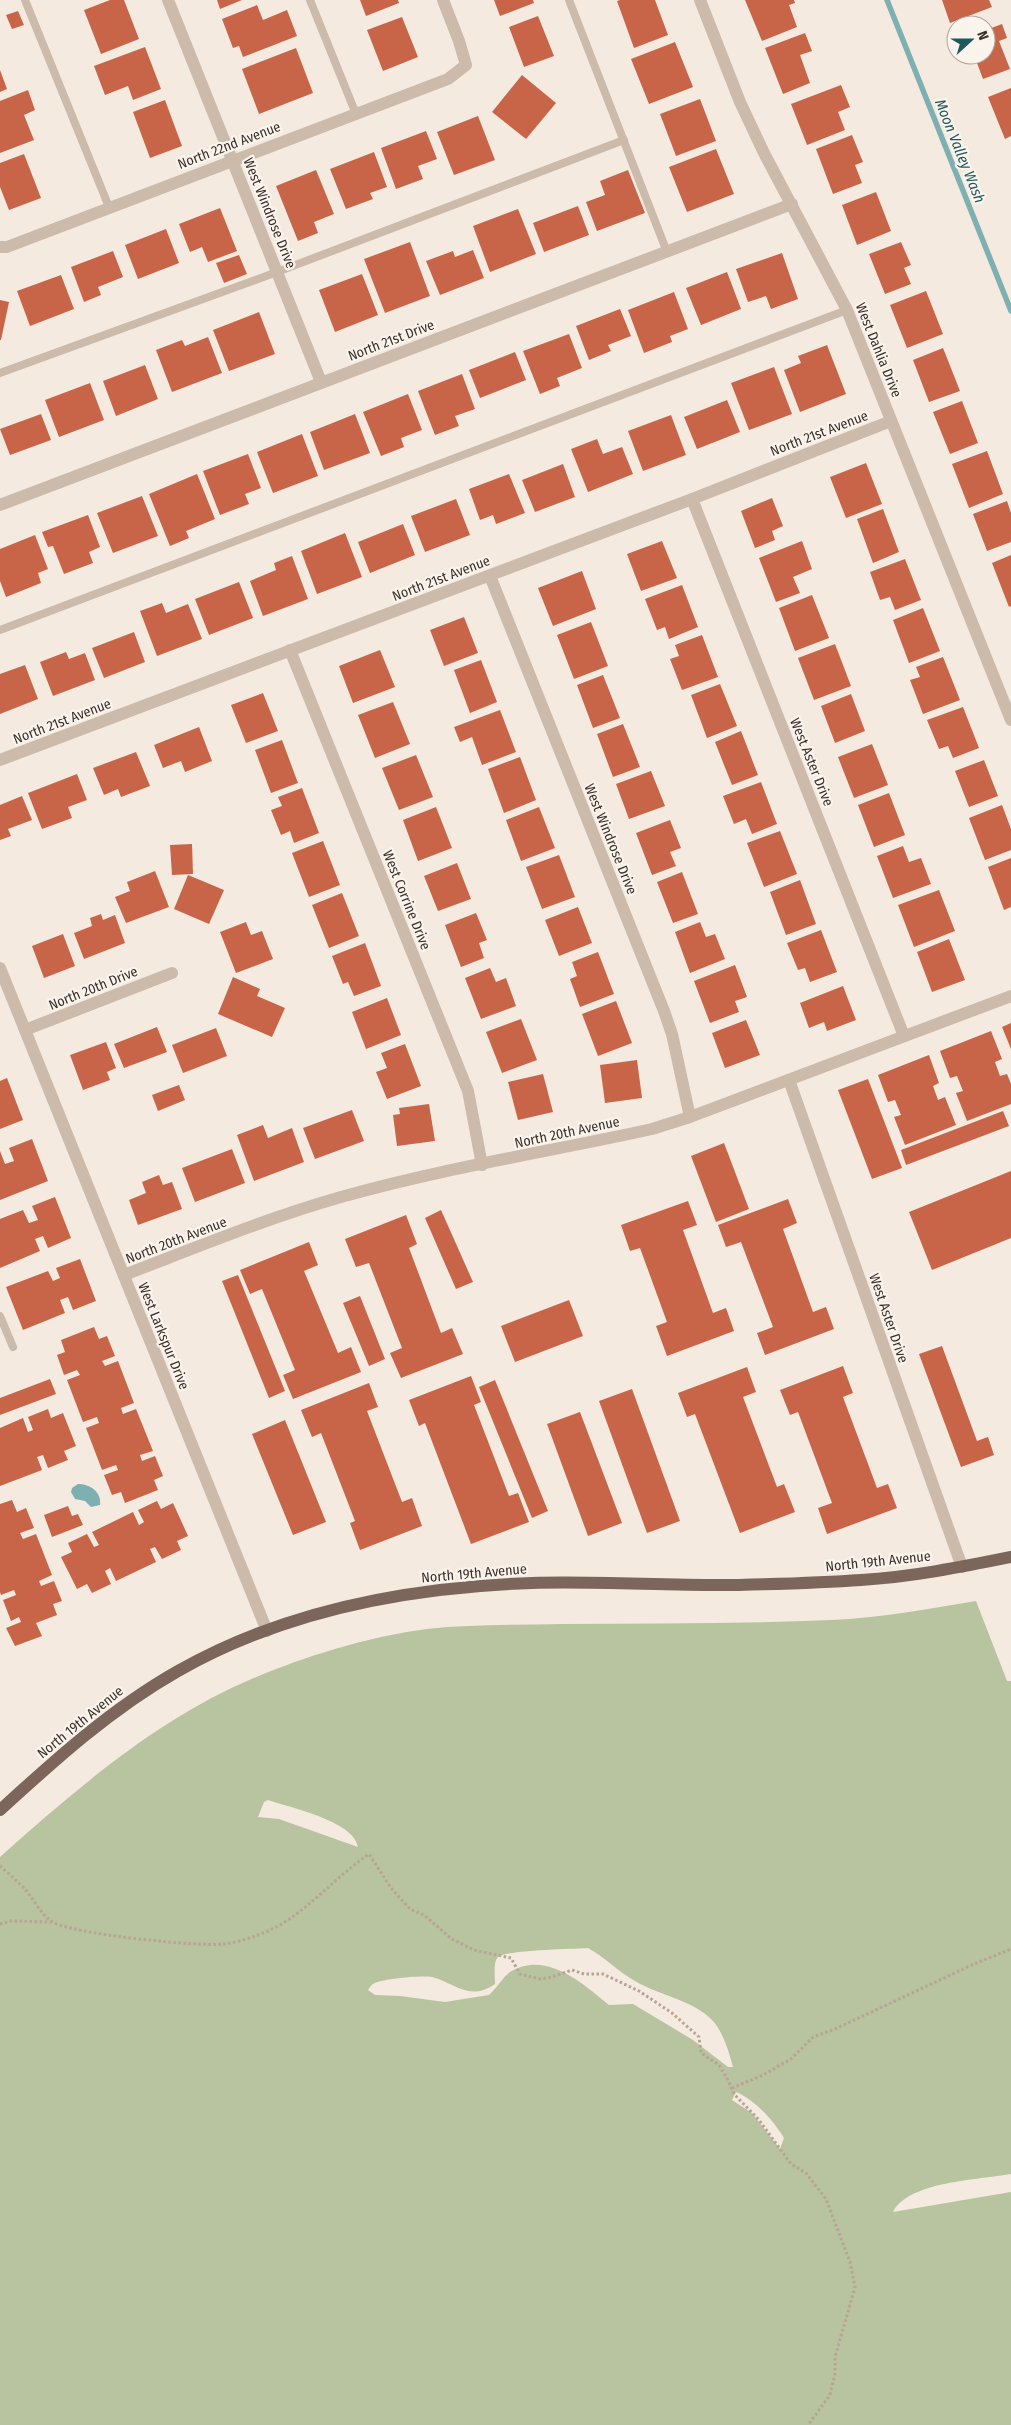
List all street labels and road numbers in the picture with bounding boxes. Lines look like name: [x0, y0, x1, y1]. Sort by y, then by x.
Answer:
street label: North 22nd Avenue: [175, 118, 283, 173]
street label: West Windrose Drive: [240, 155, 299, 271]
street label: West Dahlia Drive: [852, 300, 905, 400]
street label: North 21st Drive: [346, 316, 437, 365]
street label: North 21st Avenue: [768, 407, 870, 460]
street label: North 21st Avenue: [390, 552, 492, 605]
street label: North 21st Avenue: [11, 695, 113, 748]
street label: West Aster Drive: [786, 716, 837, 809]
street label: West Windrose Drive: [581, 781, 640, 897]
street label: West Corrine Drive: [379, 848, 434, 953]
street label: North 20th Drive: [46, 963, 140, 1014]
street label: North 20th Avenue: [513, 1113, 621, 1152]
street label: North 20th Avenue: [123, 1213, 229, 1268]
street label: West Aster Drive: [865, 1271, 912, 1365]
street label: West Larkspur Drive: [134, 1280, 193, 1392]
street label: North 19th Avenue: [825, 1548, 932, 1575]
street label: North 19th Avenue: [421, 1560, 527, 1587]
street label: North 19th Avenue: [34, 1683, 127, 1762]

